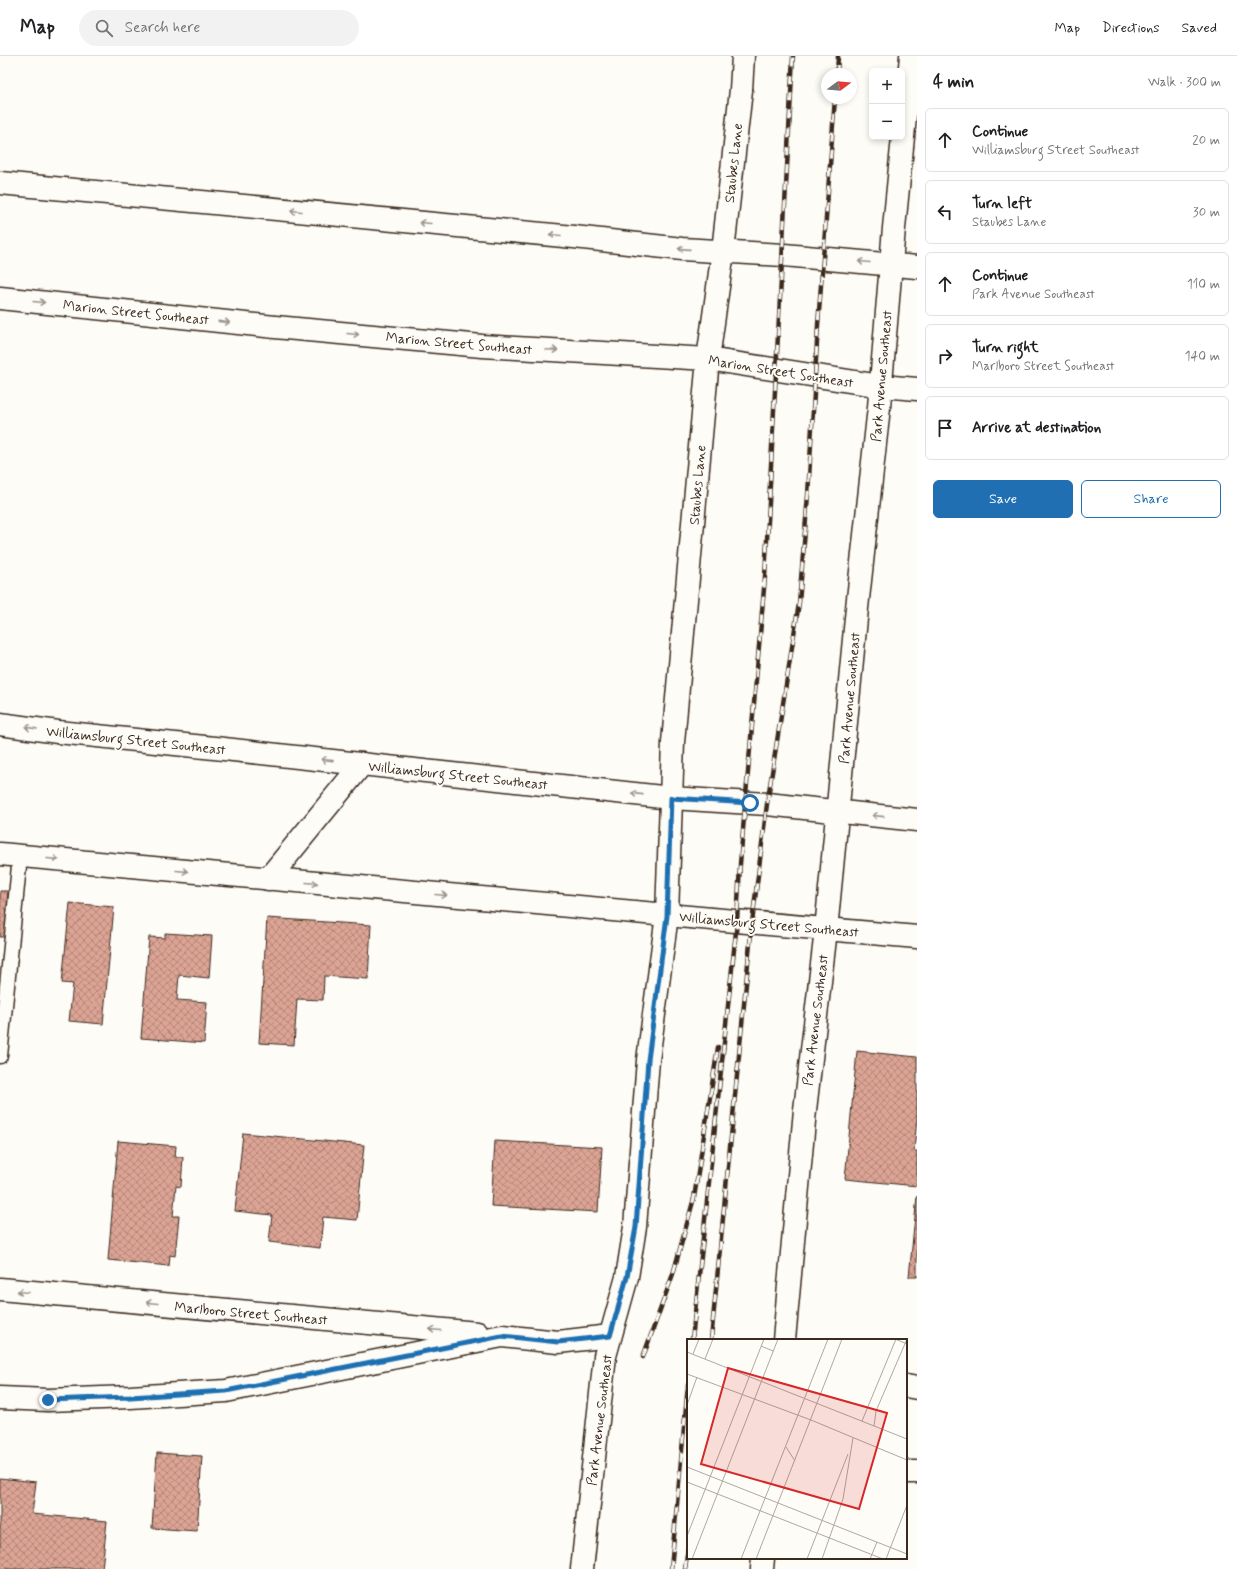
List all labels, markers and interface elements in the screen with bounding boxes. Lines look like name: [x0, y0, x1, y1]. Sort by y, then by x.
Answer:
search box: [79, 10, 359, 46]
text: Map: [20, 15, 55, 40]
icon: search: [93, 17, 115, 39]
text: Search here: [125, 18, 200, 38]
text: Map: [1054, 19, 1080, 37]
text: Directions: [1102, 19, 1160, 37]
text: Saved: [1182, 19, 1217, 37]
north arrow: [821, 68, 857, 104]
map controls: [869, 68, 905, 140]
button: +: [869, 68, 905, 104]
text: 4 min: [933, 71, 974, 93]
text: Walk · 300 m: [1148, 74, 1221, 91]
button: −: [869, 104, 905, 140]
street label: Staubes Lane: [721, 122, 747, 204]
text: Continue: [972, 122, 1028, 142]
icon: ahead: [934, 129, 956, 151]
text: 20 m: [1192, 132, 1220, 149]
text: Williamsburg Street Southeast: [972, 142, 1140, 159]
text: Turn left: [972, 194, 1032, 214]
icon: left: [934, 201, 956, 223]
text: 30 m: [1193, 204, 1220, 221]
one-way arrow: [290, 207, 303, 215]
text: Staubes Lane: [972, 214, 1046, 231]
one-way arrow: [419, 219, 432, 227]
one-way arrow: [549, 232, 562, 239]
one-way arrow: [678, 245, 691, 252]
one-way arrow: [858, 258, 871, 265]
text: Continue: [972, 266, 1028, 286]
icon: ahead: [934, 273, 956, 295]
text: 110 m: [1187, 276, 1220, 293]
text: Park Avenue Southeast: [972, 286, 1095, 303]
street label: Marion Street Southeast: [62, 296, 210, 330]
one-way arrow: [32, 298, 45, 305]
street label: Park Avenue Southeast: [867, 309, 897, 443]
one-way arrow: [217, 318, 230, 326]
street label: Marion Street Southeast: [385, 329, 533, 359]
one-way arrow: [346, 331, 359, 338]
text: Turn right: [972, 338, 1039, 358]
icon: right: [934, 345, 956, 367]
one-way arrow: [545, 347, 558, 354]
text: 140 m: [1185, 348, 1220, 365]
street label: Marion Street Southeast: [707, 352, 855, 392]
text: Marlboro Street Southeast: [972, 358, 1115, 375]
icon: arrive: [934, 417, 956, 439]
text: Arrive at destination: [972, 418, 1101, 438]
street label: Staubes Lane: [686, 444, 710, 526]
button: Save: [933, 480, 1073, 518]
button: Share: [1081, 480, 1221, 518]
street label: Park Avenue Southeast: [835, 631, 865, 765]
street label: Williamsburg Street Southeast: [45, 723, 227, 761]
one-way arrow: [25, 724, 38, 732]
one-way arrow: [321, 757, 334, 764]
street label: Williamsburg Street Southeast: [367, 758, 549, 796]
one-way arrow: [631, 791, 644, 798]
route start: [741, 794, 759, 812]
one-way arrow: [872, 812, 885, 820]
one-way arrow: [46, 855, 59, 863]
one-way arrow: [175, 867, 188, 874]
one-way arrow: [305, 879, 318, 886]
one-way arrow: [434, 891, 447, 898]
street label: Williamsburg Street Southeast: [678, 908, 860, 944]
street label: Park Avenue Southeast: [799, 953, 833, 1087]
one-way arrow: [17, 1288, 30, 1295]
street label: Marlboro Street Southeast: [174, 1298, 328, 1330]
one-way arrow: [146, 1300, 159, 1307]
one-way arrow: [429, 1326, 442, 1333]
inset map: [687, 1339, 907, 1559]
street label: Park Avenue Southeast: [583, 1353, 617, 1487]
route end: [39, 1391, 57, 1409]

